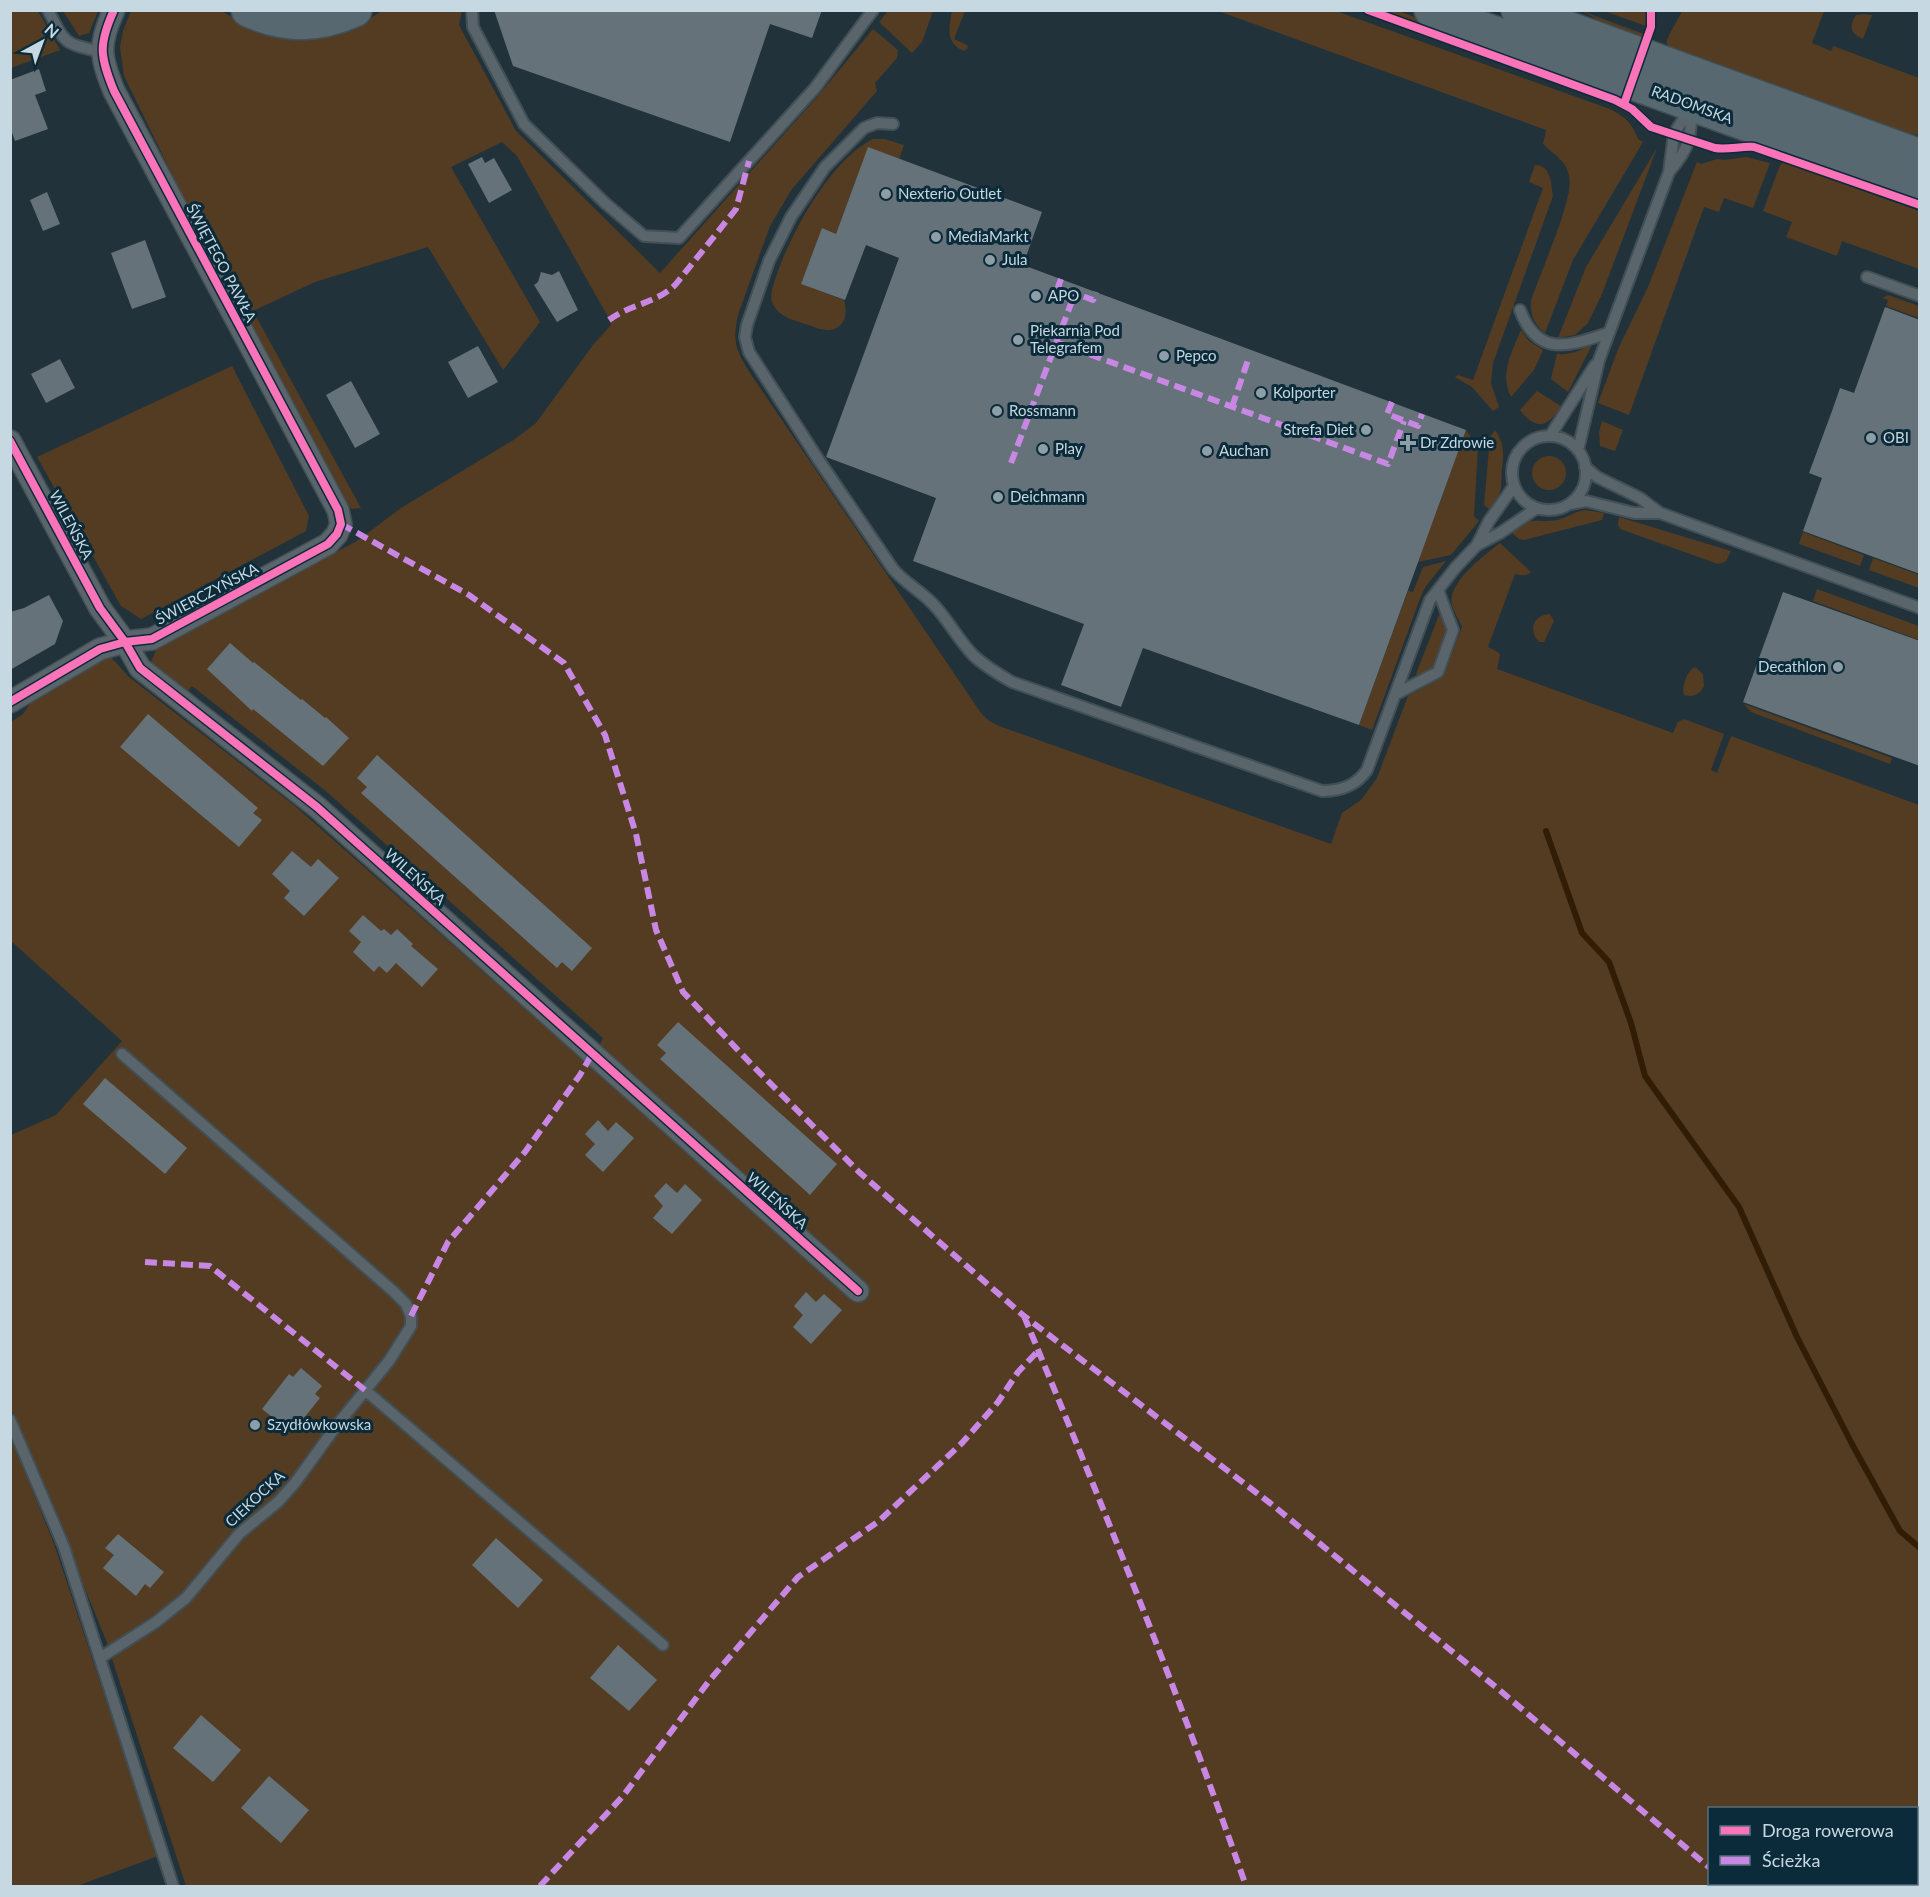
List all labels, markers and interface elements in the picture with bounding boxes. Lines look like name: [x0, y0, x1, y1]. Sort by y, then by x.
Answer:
north arrow: [12, 12, 72, 72]
text: N: [41, 19, 63, 42]
street label: RADOMSKA: [1649, 81, 1736, 127]
place label: Nexterio Outlet: [898, 184, 1002, 202]
marker: Nexterio Outlet: [879, 187, 893, 201]
street label: ŚWIĘTEGO PAWŁA: [183, 200, 261, 326]
place label: MediaMarkt: [948, 227, 1029, 245]
marker: MediaMarkt: [929, 230, 943, 244]
place label: Jula: [1002, 250, 1028, 268]
marker: Jula: [983, 253, 997, 267]
place label: APO: [1048, 286, 1079, 304]
marker: APO: [1029, 289, 1043, 303]
place label: Piekarnia Pod Telegrafem: [1030, 321, 1120, 356]
marker: Piekarnia Pod Telegrafem: [1011, 333, 1025, 347]
place label: Pepco: [1176, 346, 1216, 364]
marker: Pepco: [1157, 349, 1171, 363]
place label: Kolporter: [1273, 383, 1336, 401]
marker: Kolporter: [1254, 386, 1268, 400]
place label: Rossmann: [1009, 401, 1076, 419]
marker: Rossmann: [990, 404, 1004, 418]
place label: Strefa Diet: [1283, 420, 1355, 438]
marker: Strefa Diet: [1359, 423, 1373, 437]
place label: OBI: [1883, 428, 1909, 446]
marker: OBI: [1864, 431, 1878, 445]
place label: Dr Zdrowie: [1420, 433, 1494, 451]
marker: Dr Zdrowie: [1401, 436, 1415, 450]
place label: Play: [1055, 439, 1083, 457]
place label: Auchan: [1219, 441, 1269, 459]
marker: Play: [1036, 442, 1050, 456]
marker: Auchan: [1200, 444, 1214, 458]
street label: WILEŃSKA: [46, 487, 98, 563]
place label: Deichmann: [1010, 487, 1085, 505]
marker: Deichmann: [991, 490, 1005, 504]
street label: ŚWIERCZYŃSKA: [152, 558, 262, 628]
place label: Decathlon: [1758, 657, 1826, 675]
marker: Decathlon: [1831, 660, 1845, 674]
street label: WILEŃSKA: [381, 844, 450, 909]
street label: WILEŃSKA: [743, 1168, 812, 1233]
place label: Szydłówkowska: [267, 1415, 371, 1433]
marker: Szydłówkowska: [248, 1418, 262, 1432]
street label: CIEKOCKA: [221, 1466, 288, 1530]
legend: [1708, 1807, 1918, 1885]
text: Droga rowerowa: [1762, 1819, 1894, 1841]
text: Ścieżka: [1762, 1849, 1820, 1871]

